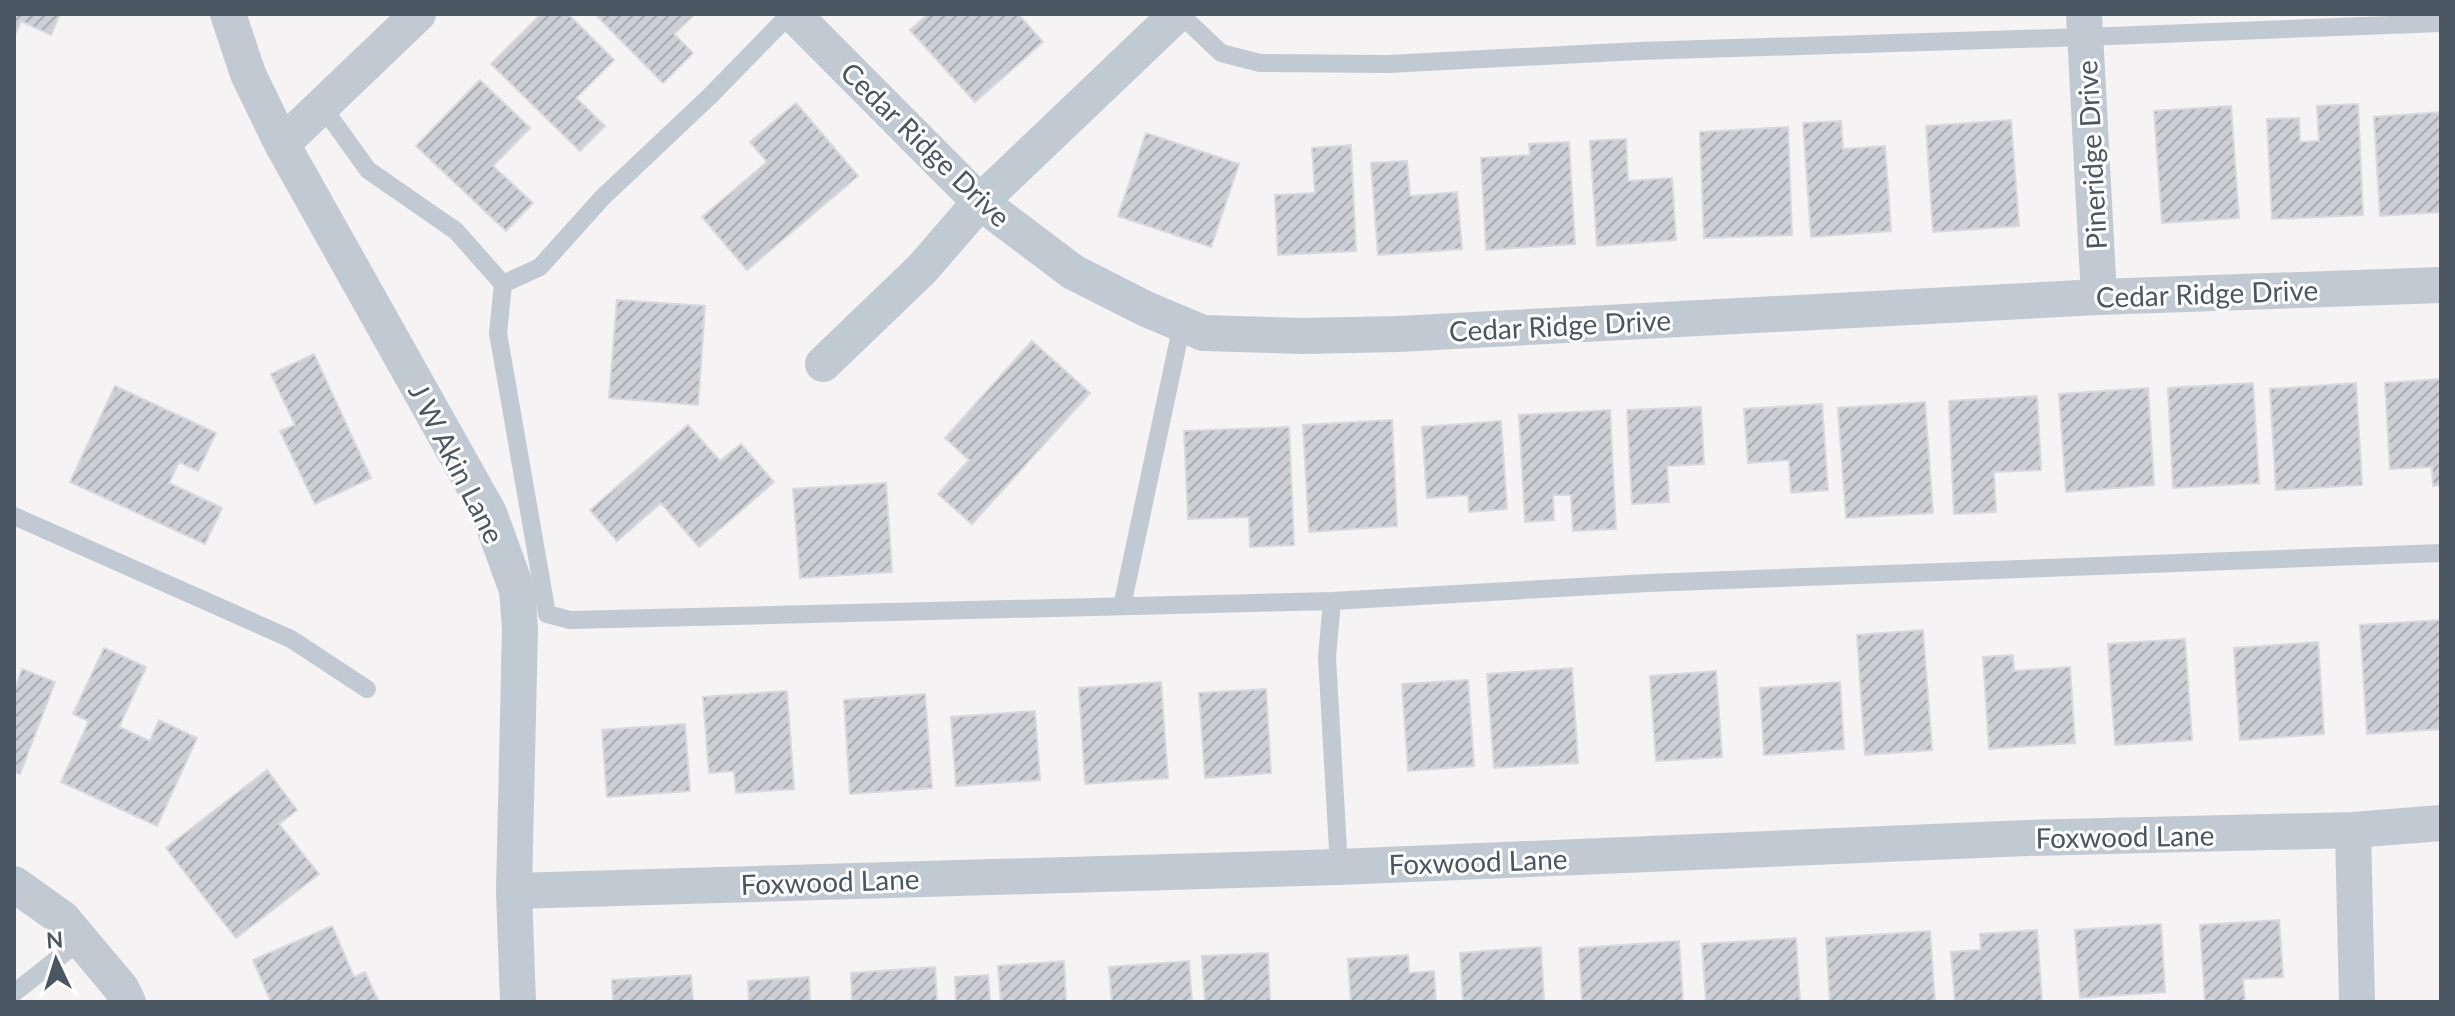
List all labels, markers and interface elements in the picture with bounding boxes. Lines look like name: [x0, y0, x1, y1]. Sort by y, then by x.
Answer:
street label: Cedar Ridge Drive: [834, 55, 1018, 233]
street label: Pineridge Drive: [2069, 59, 2113, 251]
street label: Cedar Ridge Drive: [2095, 272, 2319, 314]
street label: Cedar Ridge Drive: [1448, 302, 1672, 348]
street label: J W Akin Lane: [402, 377, 512, 549]
street label: Foxwood Lane: [2035, 817, 2215, 855]
street label: Foxwood Lane: [1388, 841, 1568, 881]
street label: Foxwood Lane: [740, 861, 920, 901]
north arrow: [16, 920, 96, 1000]
text: N: [45, 925, 64, 954]

